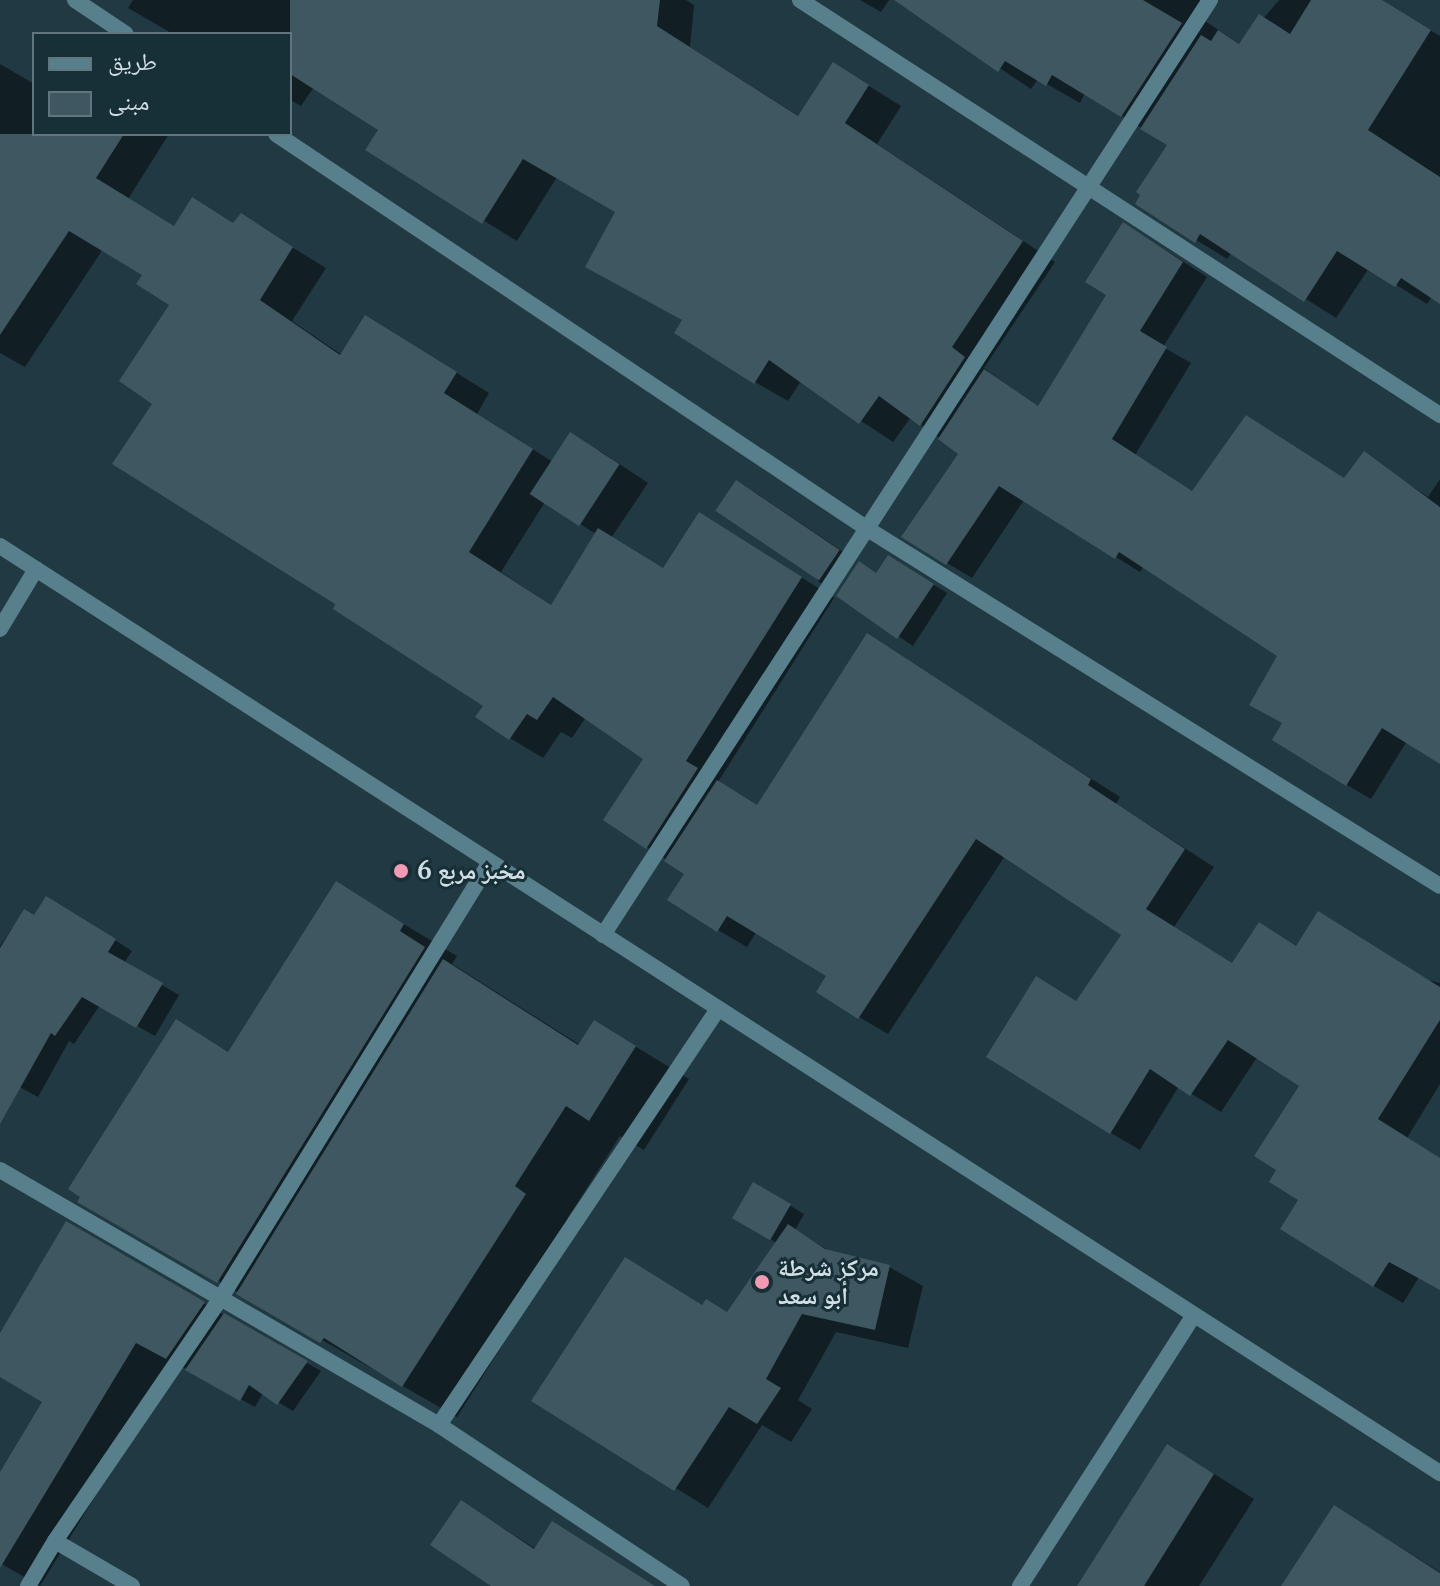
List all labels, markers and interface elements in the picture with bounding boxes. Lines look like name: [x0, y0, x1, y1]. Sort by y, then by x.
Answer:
legend: [32, 32, 292, 136]
text: طريق: [108, 46, 157, 77]
text: مبنى: [108, 86, 149, 117]
place label: مخبز مربع 6: [417, 857, 526, 885]
marker: مخبز مربع 6: [392, 862, 410, 880]
place label: مركز شرطة أبو سعد: [778, 1254, 879, 1310]
marker: مركز شرطة أبو سعد: [753, 1273, 771, 1291]

